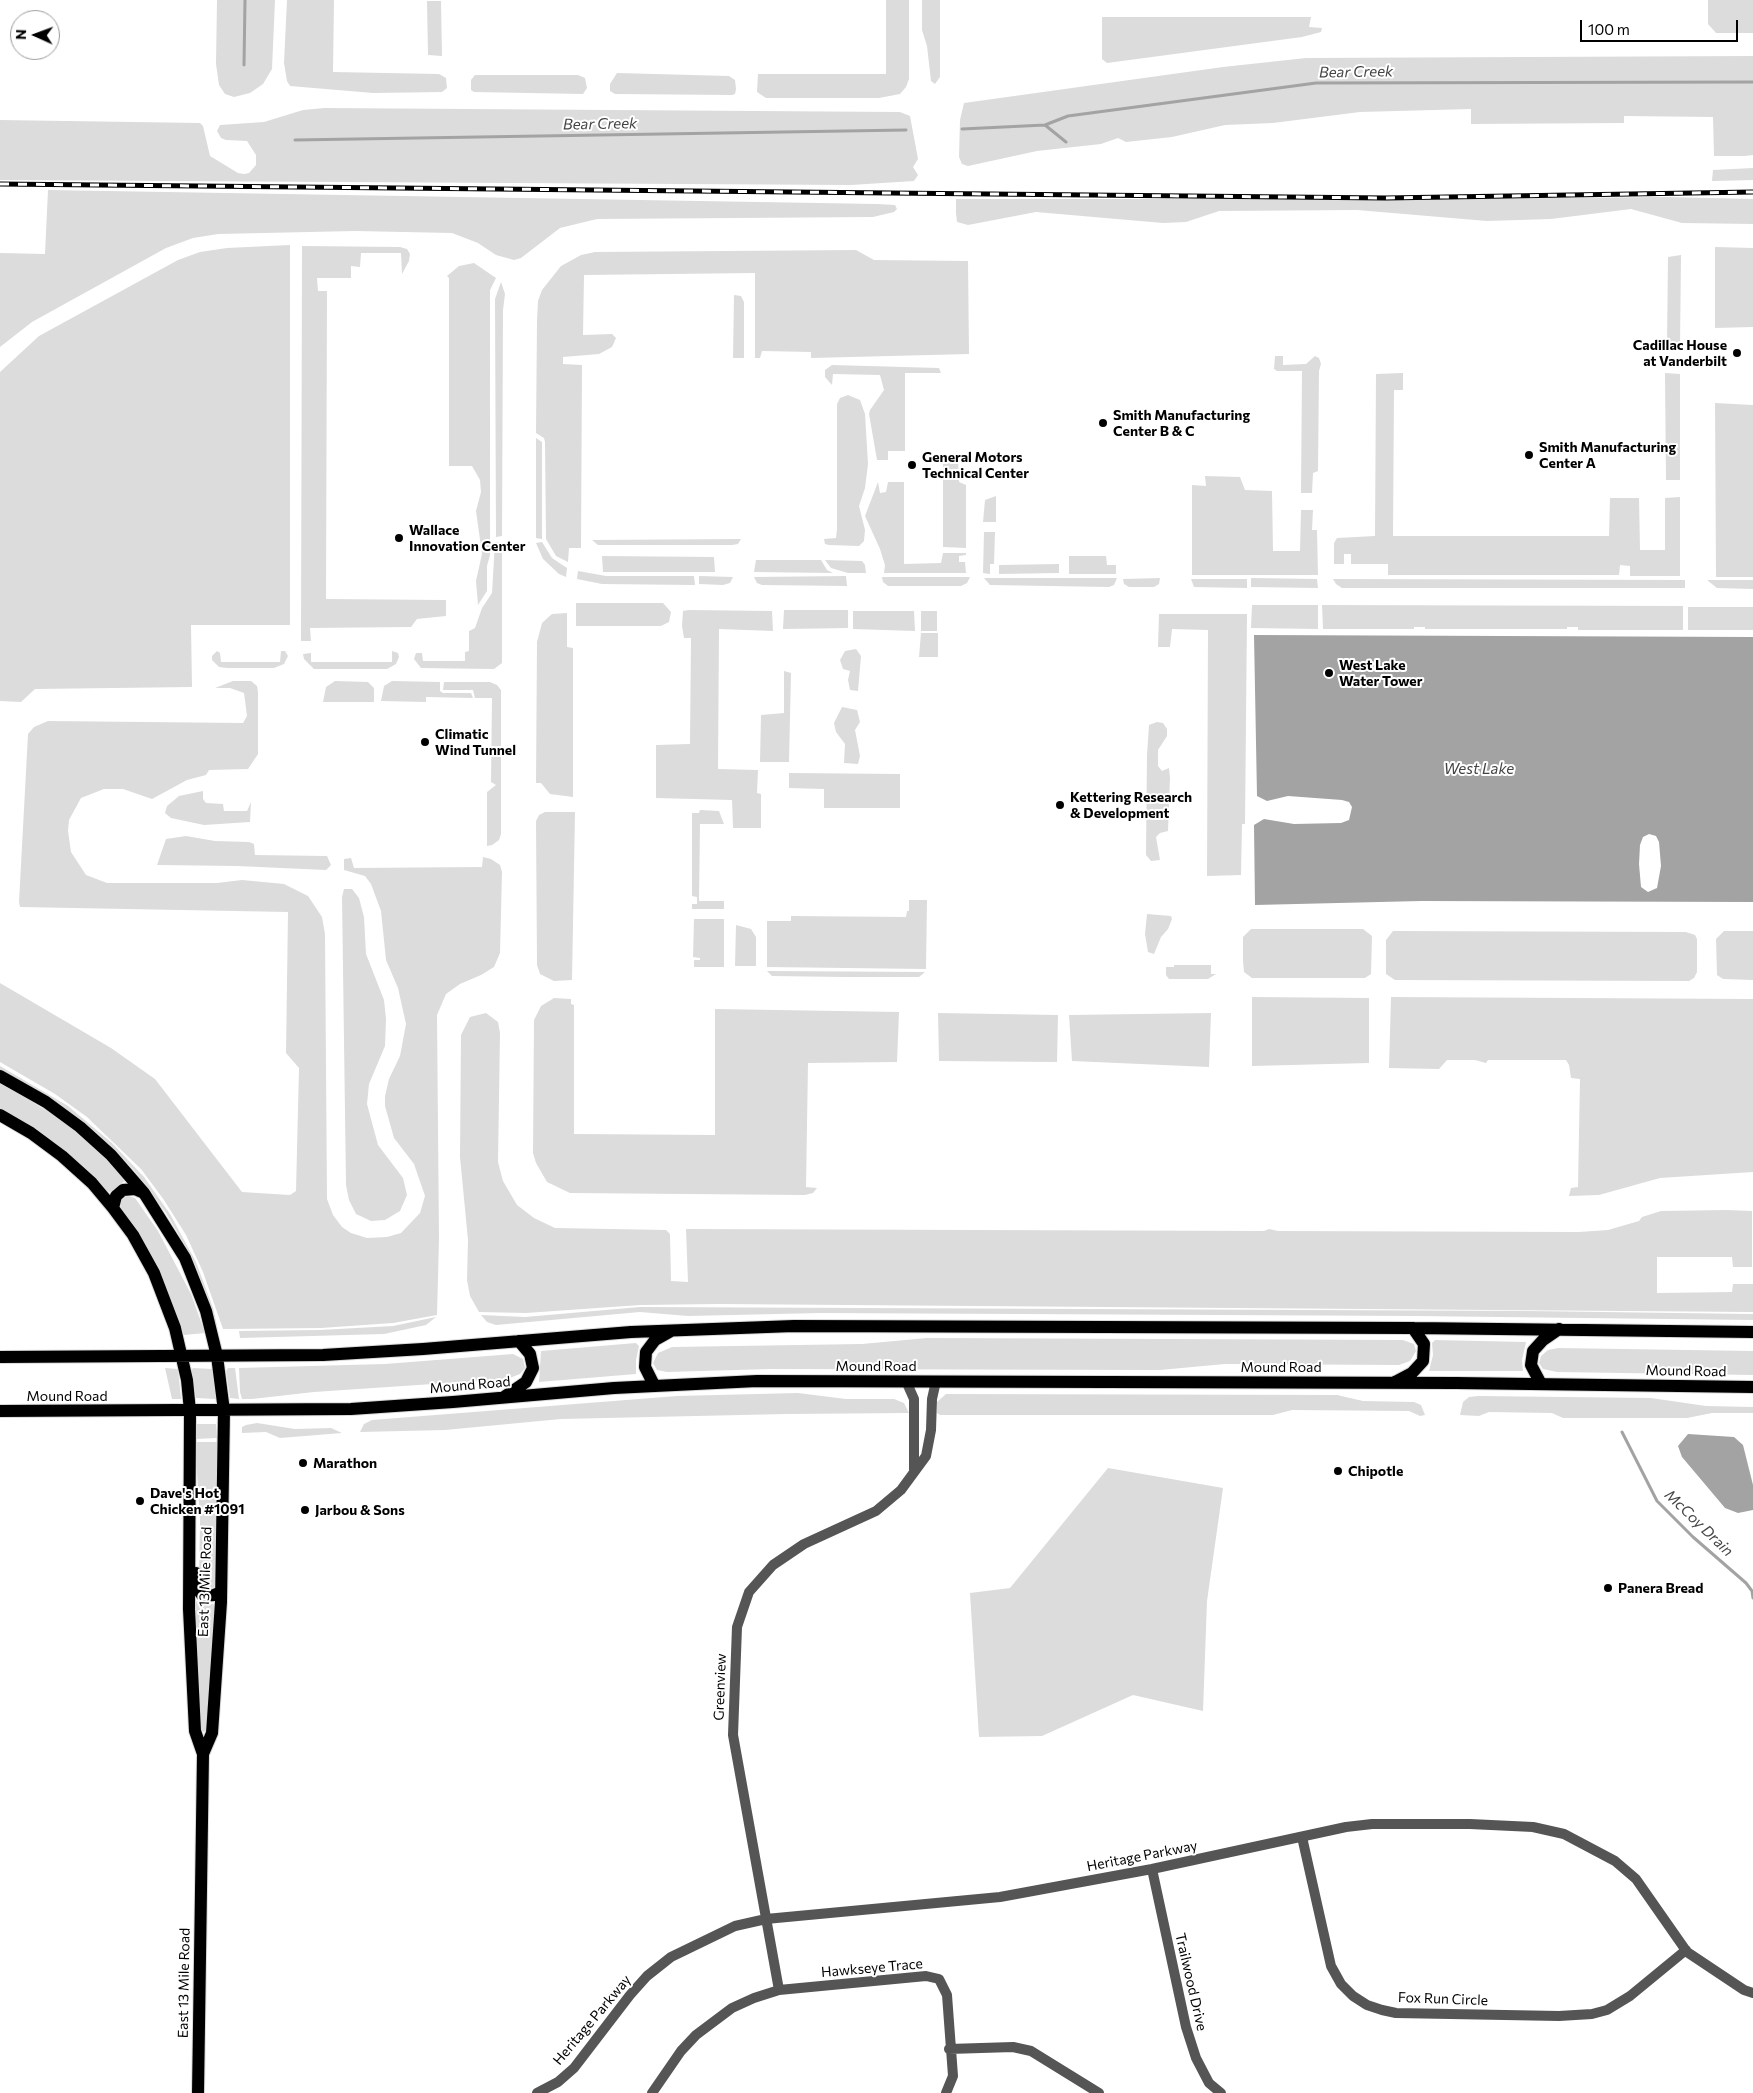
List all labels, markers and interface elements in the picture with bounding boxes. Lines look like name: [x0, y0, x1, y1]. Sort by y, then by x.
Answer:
north arrow: [10, 10, 60, 60]
scale bar: [1583, 10, 1740, 42]
text: 100 m: [1588, 20, 1630, 38]
text: N: [12, 29, 29, 40]
water label: Bear Creek: [1319, 62, 1393, 82]
water label: Bear Creek: [563, 114, 637, 134]
place label: Cadillac House at Vanderbilt: [1633, 337, 1727, 370]
marker: Cadillac House at Vanderbilt: [1731, 347, 1743, 359]
place label: Smith Manufacturing Center B & C: [1113, 407, 1250, 440]
marker: Smith Manufacturing Center B & C: [1097, 417, 1109, 429]
place label: Smith Manufacturing Center A: [1539, 439, 1676, 472]
place label: General Motors Technical Center: [922, 449, 1029, 482]
marker: Smith Manufacturing Center A: [1523, 449, 1535, 461]
marker: General Motors Technical Center: [906, 459, 918, 471]
place label: Wallace Innovation Center: [409, 522, 526, 554]
marker: Wallace Innovation Center: [393, 532, 405, 544]
place label: West Lake Water Tower: [1339, 657, 1422, 690]
marker: West Lake Water Tower: [1323, 667, 1335, 679]
place label: Climatic Wind Tunnel: [435, 726, 516, 759]
marker: Climatic Wind Tunnel: [419, 736, 431, 748]
water label: West Lake: [1444, 760, 1514, 778]
place label: Kettering Research & Development: [1070, 789, 1192, 822]
marker: Kettering Research & Development: [1054, 799, 1066, 811]
street label: Mound Road: [835, 1358, 917, 1374]
street label: Mound Road: [1240, 1359, 1322, 1375]
street label: Mound Road: [1645, 1362, 1727, 1380]
street label: Mound Road: [429, 1373, 511, 1397]
street label: Mound Road: [26, 1388, 108, 1404]
place label: Marathon: [313, 1455, 377, 1471]
marker: Marathon: [297, 1457, 309, 1469]
place label: Chipotle: [1348, 1463, 1403, 1479]
marker: Chipotle: [1332, 1465, 1344, 1477]
place label: Dave's Hot Chicken #1091: [150, 1485, 245, 1518]
water label: McCoy Drain: [1661, 1486, 1737, 1560]
marker: Dave's Hot Chicken #1091: [134, 1495, 146, 1507]
place label: Jarbou & Sons: [315, 1502, 405, 1518]
marker: Jarbou & Sons: [299, 1504, 311, 1516]
street label: East 13 Mile Road: [195, 1527, 215, 1637]
place label: Panera Bread: [1618, 1580, 1703, 1596]
marker: Panera Bread: [1602, 1582, 1614, 1594]
street label: Greenview: [710, 1653, 730, 1721]
street label: Heritage Parkway: [1085, 1837, 1199, 1875]
street label: East 13 Mile Road: [175, 1928, 193, 2038]
street label: Trailwood Drive: [1172, 1931, 1210, 2033]
street label: Hawkseye Trace: [820, 1955, 924, 1981]
street label: Heritage Parkway: [549, 1972, 635, 2068]
street label: Fox Run Circle: [1398, 1989, 1488, 2009]

